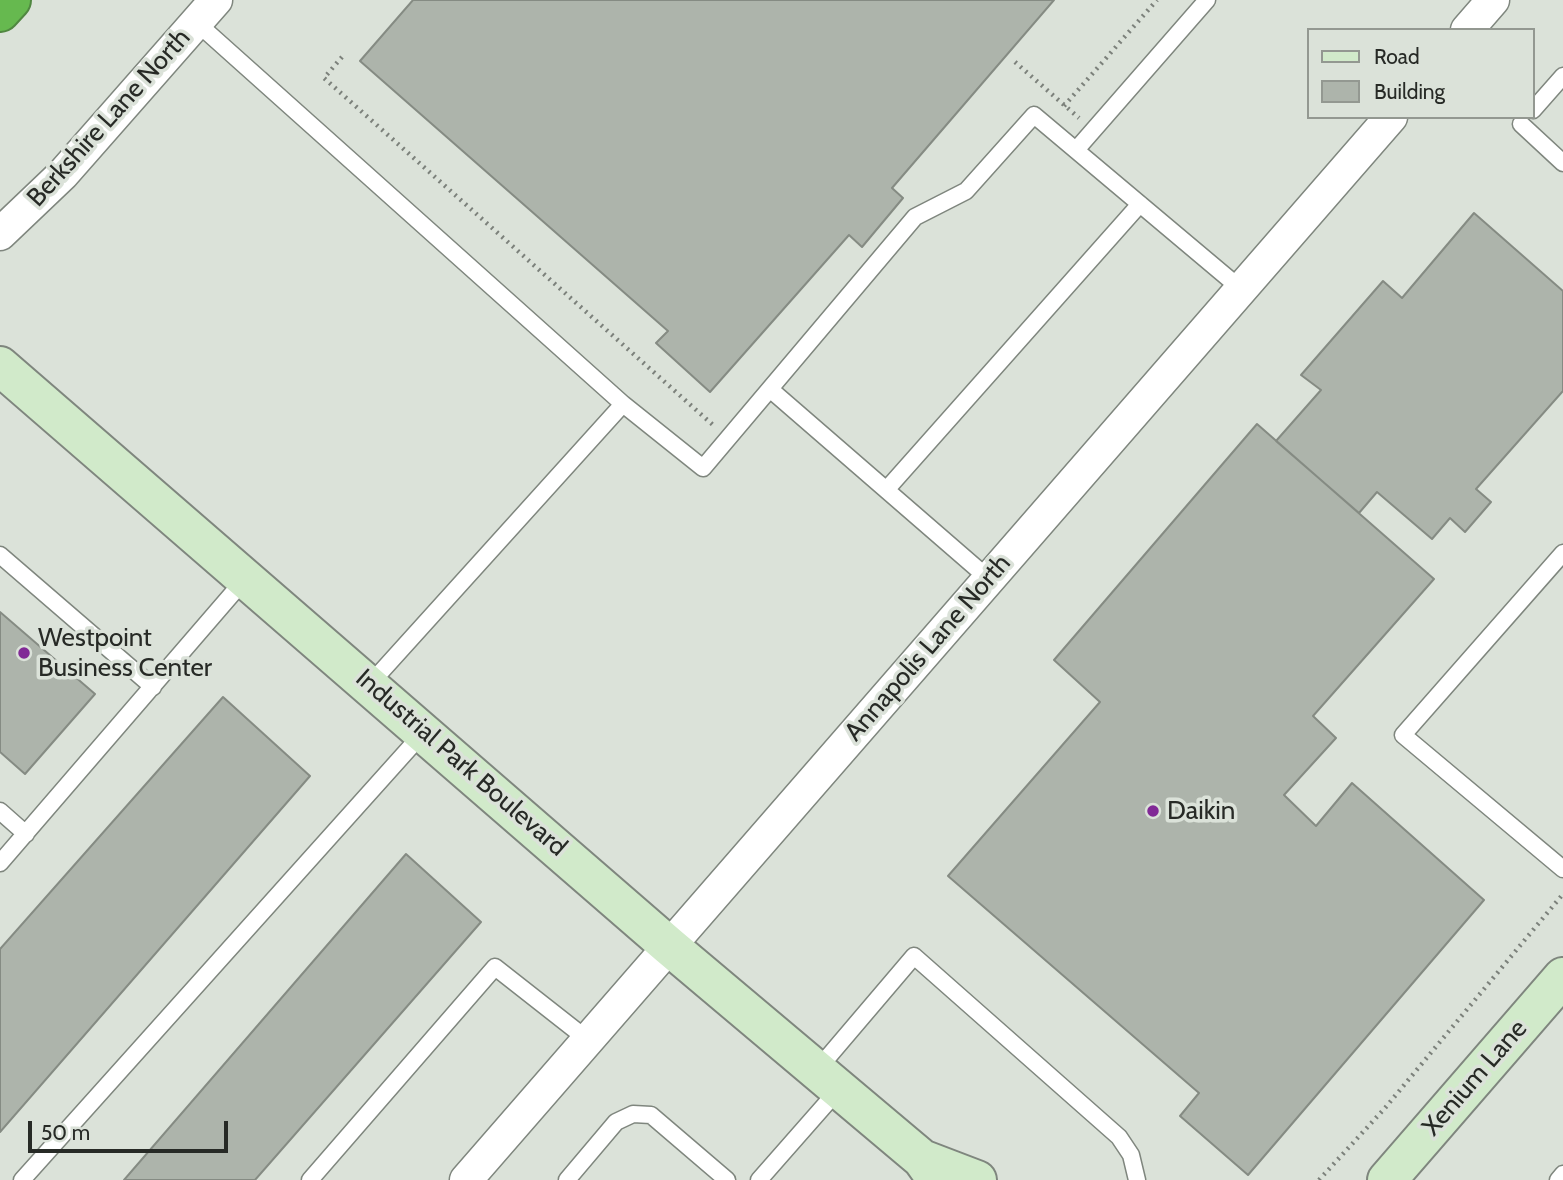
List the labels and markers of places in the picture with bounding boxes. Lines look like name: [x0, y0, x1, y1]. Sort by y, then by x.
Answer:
place label: Westpoint Business Center: [38, 622, 212, 684]
marker: Westpoint Business Center: [16, 645, 32, 661]
place label: Daikin: [1167, 795, 1235, 827]
marker: Daikin: [1145, 803, 1161, 819]

